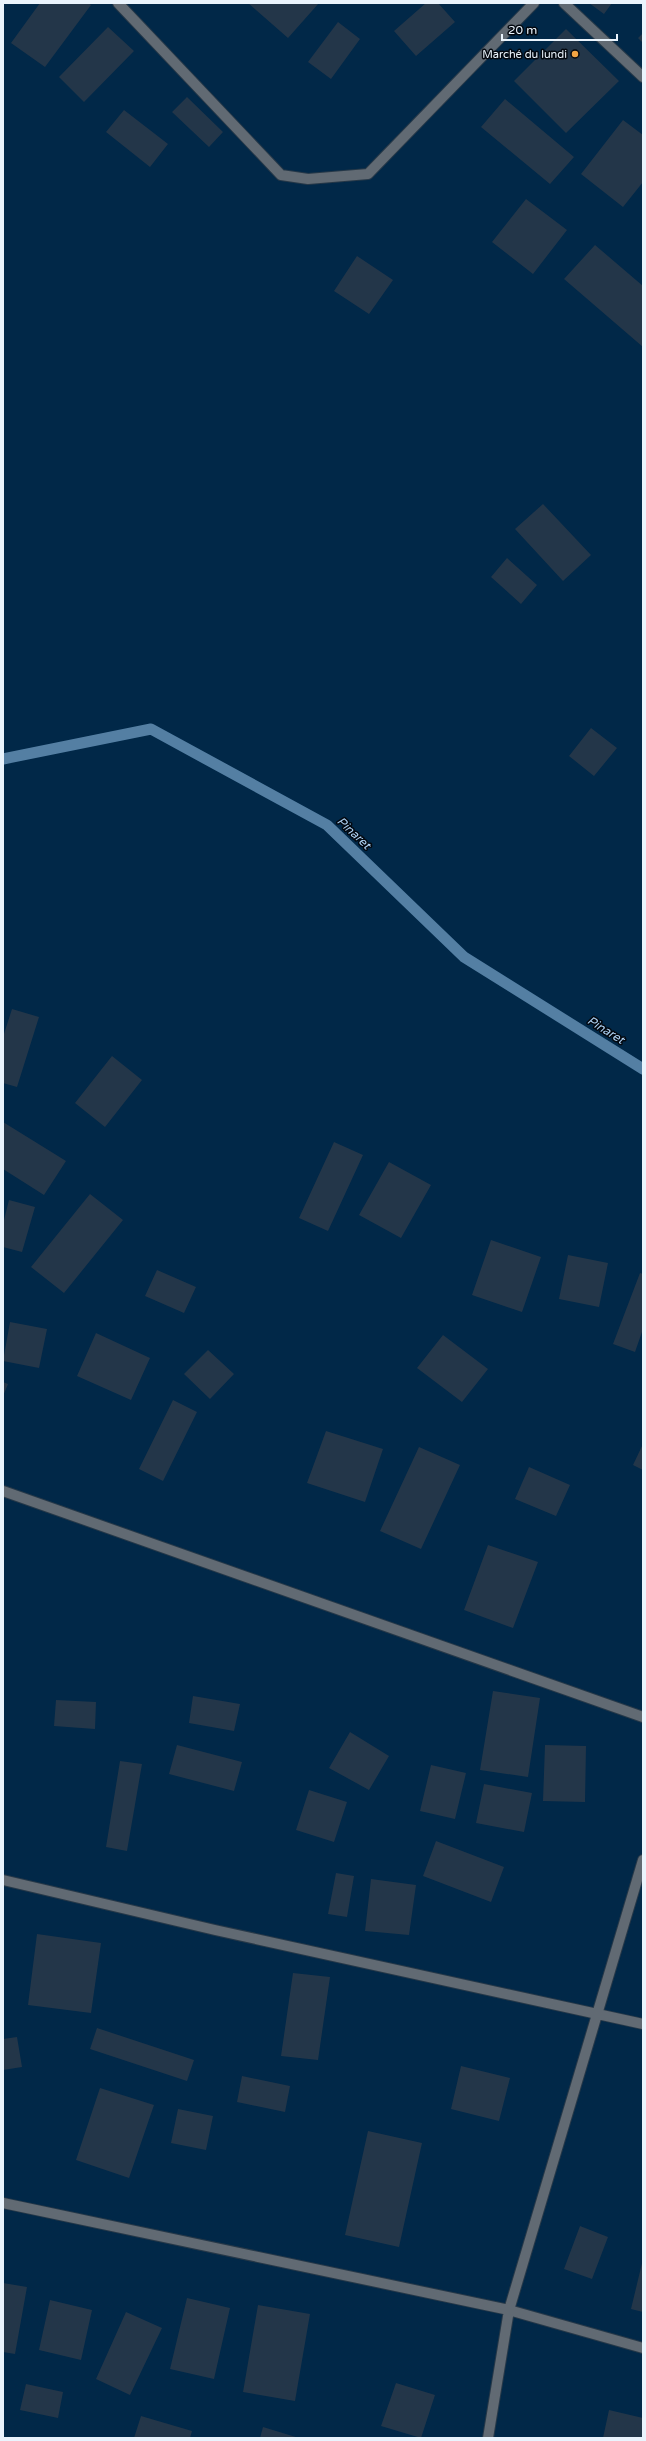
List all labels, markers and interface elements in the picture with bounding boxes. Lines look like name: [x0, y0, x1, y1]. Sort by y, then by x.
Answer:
scale bar: [502, 16, 617, 42]
text: 20 m: [508, 23, 537, 37]
place label: Marché du lundi: [482, 48, 567, 61]
marker: Marché du lundi: [570, 49, 580, 59]
water label: Pinaret: [334, 814, 375, 853]
water label: Pinaret: [585, 1013, 628, 1047]

